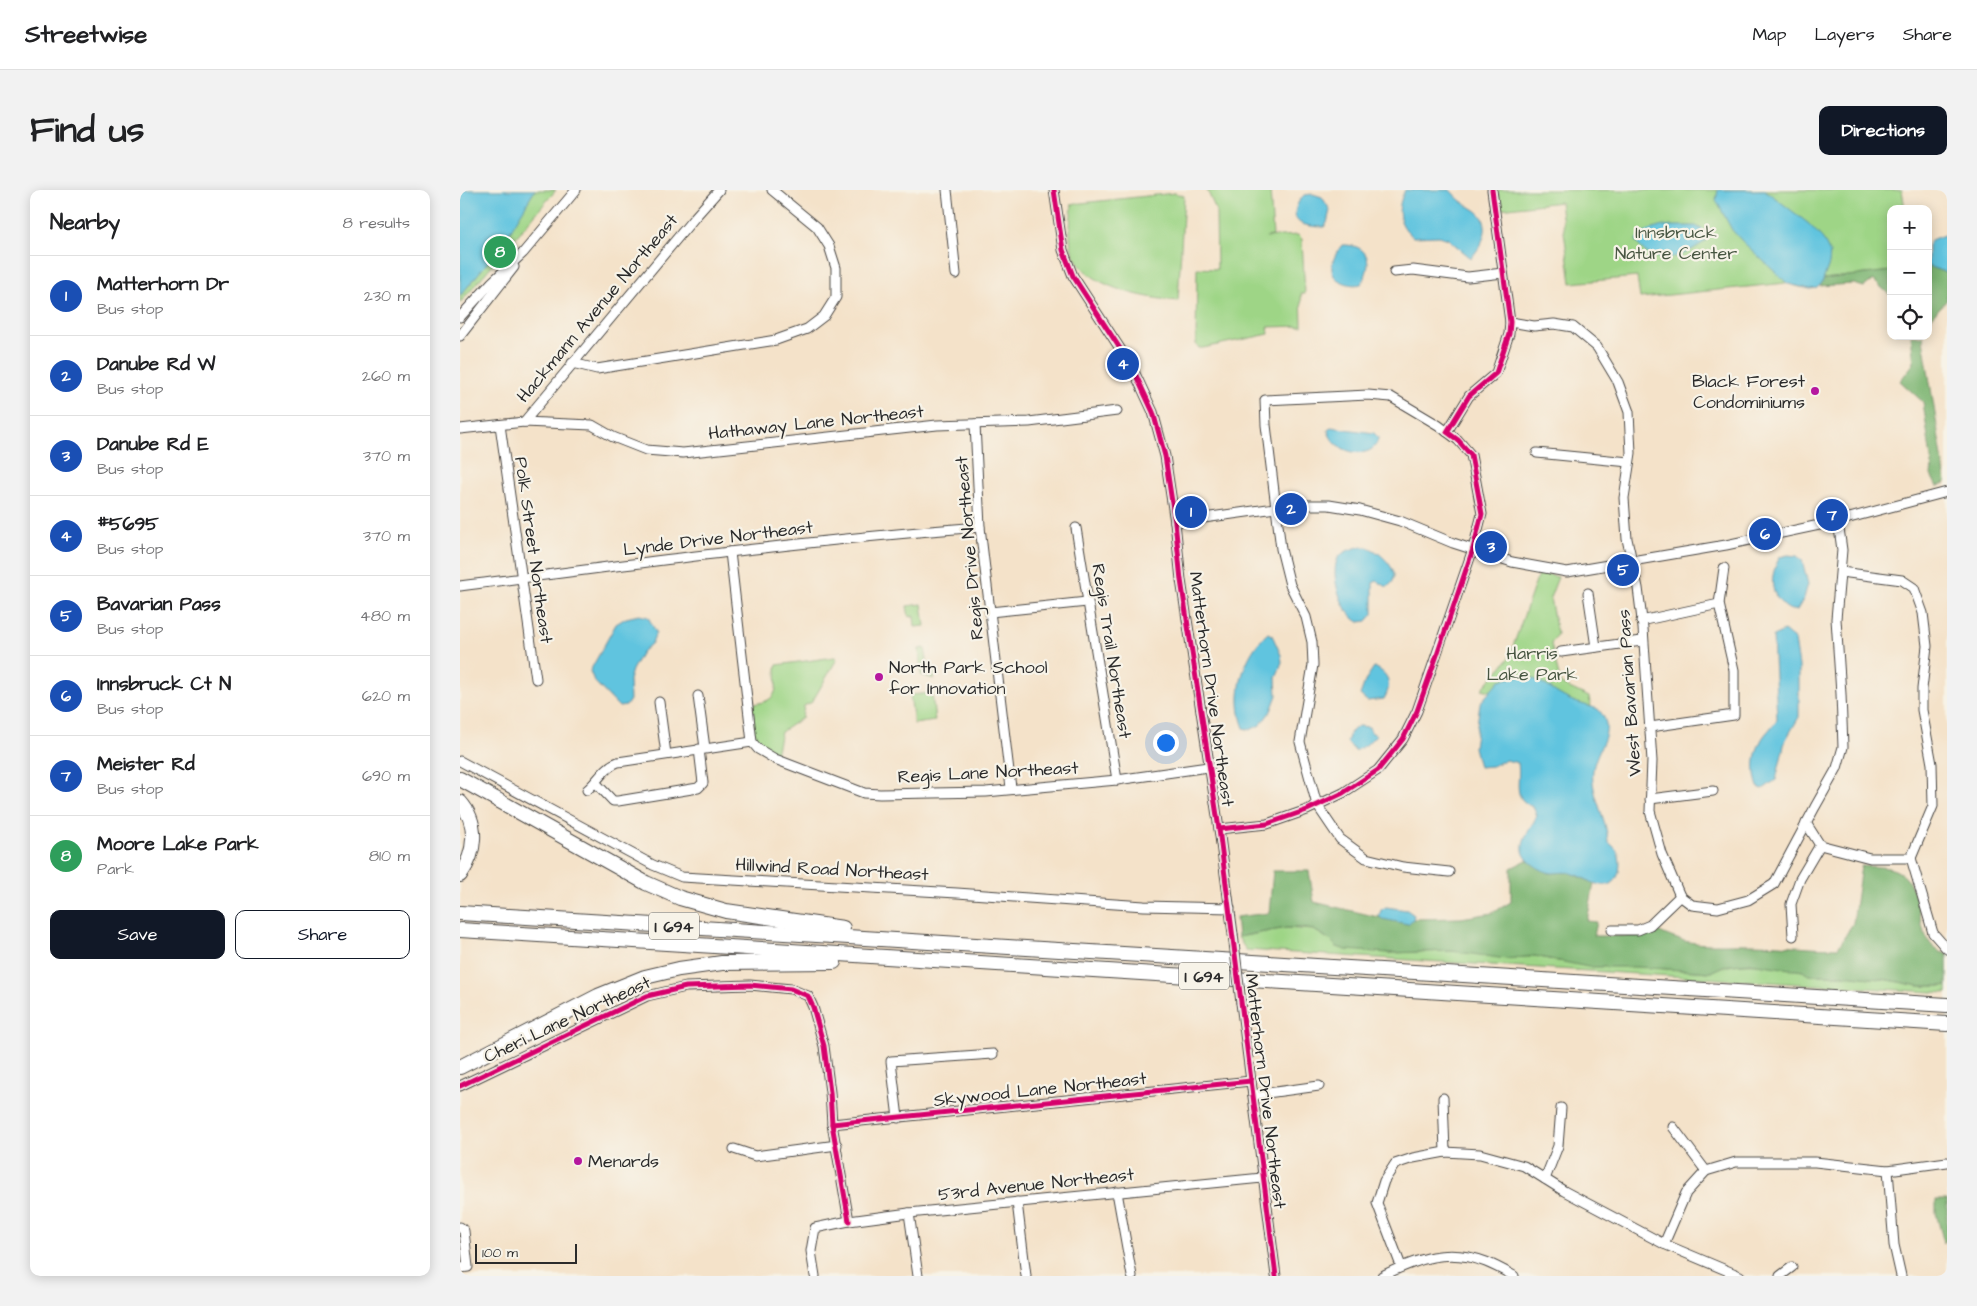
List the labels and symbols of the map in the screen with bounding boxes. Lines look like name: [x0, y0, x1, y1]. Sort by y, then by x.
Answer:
street label: Hackmann Avenue Northeast: [511, 208, 684, 408]
park label: Innsbruck Nature Center: [1615, 220, 1737, 266]
pin: 8: [484, 233, 516, 271]
pin: 4: [1107, 345, 1139, 383]
place label: Black Forest Condominiums: [1692, 369, 1806, 415]
marker: Black Forest Condominiums: [1809, 385, 1821, 397]
street label: Hathaway Lane Northeast: [707, 399, 926, 447]
street label: Regis Drive Northeast: [949, 454, 991, 641]
street label: Polk Street Northeast: [508, 455, 559, 646]
pin: 2: [1275, 490, 1307, 528]
pin: 1: [1175, 493, 1207, 531]
pin: 7: [1816, 496, 1848, 534]
street label: Lynde Drive Northeast: [622, 514, 815, 564]
pin: 6: [1749, 515, 1781, 553]
pin: 3: [1475, 528, 1507, 566]
pin: 5: [1607, 551, 1639, 589]
street label: Regis Trail Northeast: [1084, 562, 1138, 741]
street label: Matterhorn Drive Northeast: [1183, 570, 1240, 809]
street label: West Bavarian Pass: [1611, 609, 1648, 777]
park label: Harris Lake Park: [1486, 641, 1578, 687]
place label: North Park School for Innovation: [889, 655, 1048, 701]
marker: North Park School for Innovation: [873, 671, 885, 683]
your location: [1153, 730, 1179, 756]
street label: Regis Lane Northeast: [897, 755, 1080, 791]
street label: Hillwind Road Northeast: [735, 852, 930, 887]
road number: I 694: [649, 912, 699, 939]
road number: I 694: [1179, 962, 1229, 989]
street label: Cheri Lane Northeast: [480, 969, 655, 1069]
street label: Matterhorn Drive Northeast: [1239, 972, 1292, 1211]
street label: Skywood Lane Northeast: [932, 1066, 1149, 1114]
place label: Menards: [588, 1149, 659, 1174]
marker: Menards: [572, 1155, 584, 1167]
street label: 53rd Avenue Northeast: [937, 1162, 1136, 1207]
scale bar: [475, 1241, 578, 1264]

